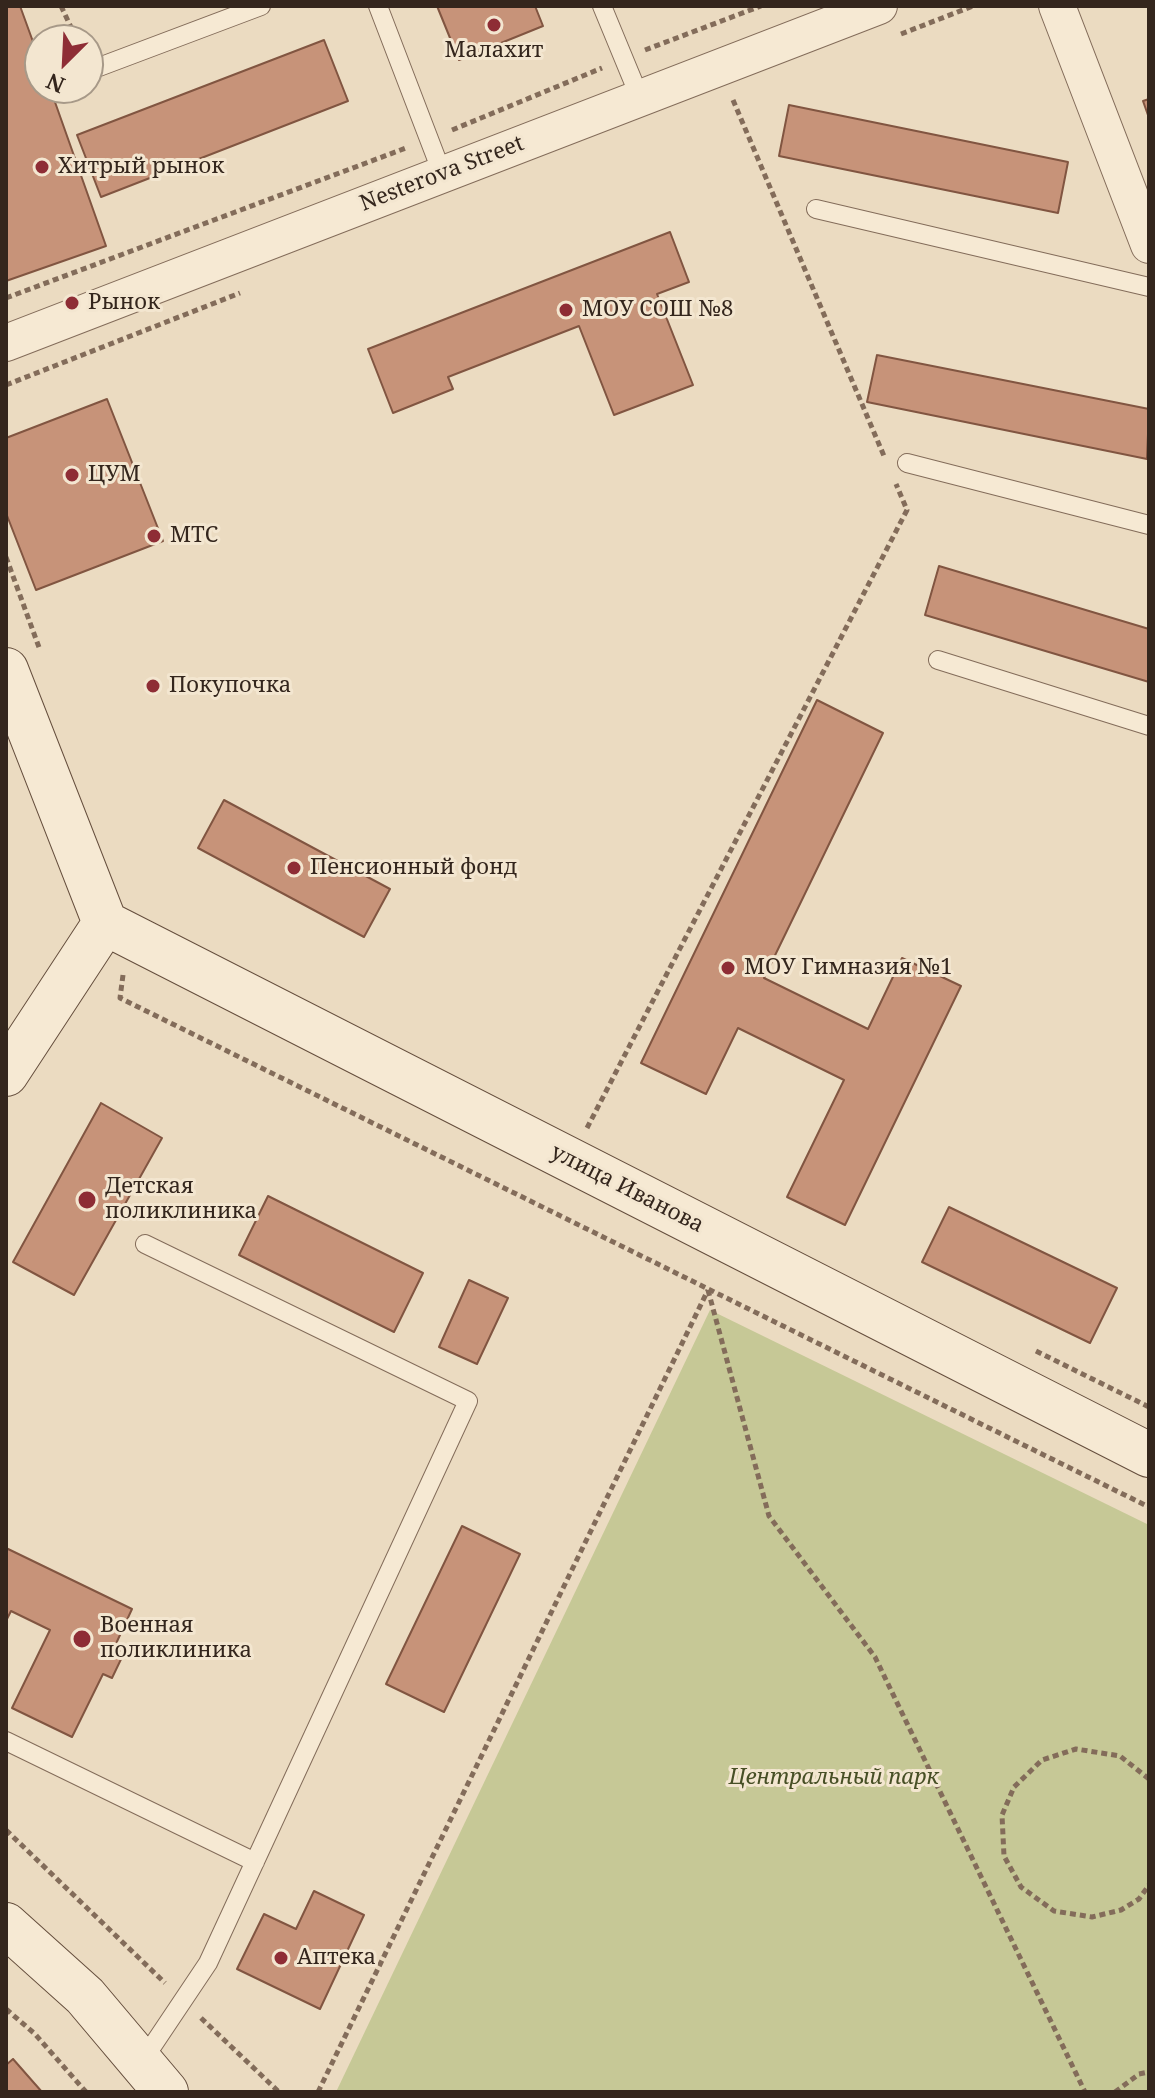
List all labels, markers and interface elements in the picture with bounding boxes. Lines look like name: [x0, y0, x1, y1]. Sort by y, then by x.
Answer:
marker: Малахит: [485, 16, 503, 34]
north arrow: [24, 24, 104, 104]
place label: Малахит: [445, 38, 543, 64]
text: N: [41, 67, 69, 101]
street label: Nesterova Street: [356, 131, 528, 217]
place label: Хитрый рынок: [58, 154, 224, 180]
marker: Хитрый рынок: [33, 158, 51, 176]
place label: Рынок: [88, 290, 160, 316]
marker: Рынок: [63, 294, 81, 312]
place label: МОУ СОШ №8: [582, 297, 733, 323]
marker: МОУ СОШ №8: [557, 301, 575, 319]
place label: ЦУМ: [88, 462, 141, 488]
marker: ЦУМ: [63, 466, 81, 484]
place label: МТС: [170, 523, 218, 549]
marker: МТС: [145, 527, 163, 545]
place label: Покупочка: [169, 673, 291, 699]
marker: Покупочка: [144, 677, 162, 695]
place label: Пенсионный фонд: [310, 855, 517, 881]
marker: Пенсионный фонд: [285, 859, 303, 877]
place label: МОУ Гимназия №1: [744, 955, 952, 981]
marker: МОУ Гимназия №1: [719, 959, 737, 977]
street label: улица Иванова: [546, 1139, 708, 1239]
place label: Детская поликлиника: [105, 1174, 257, 1226]
marker: Детская поликлиника: [76, 1189, 98, 1211]
place label: Военная поликлиника: [100, 1613, 252, 1664]
marker: Военная поликлиника: [71, 1628, 93, 1650]
park label: Центральный парк: [729, 1765, 939, 1791]
place label: Аптека: [297, 1945, 376, 1971]
marker: Аптека: [272, 1949, 290, 1967]

